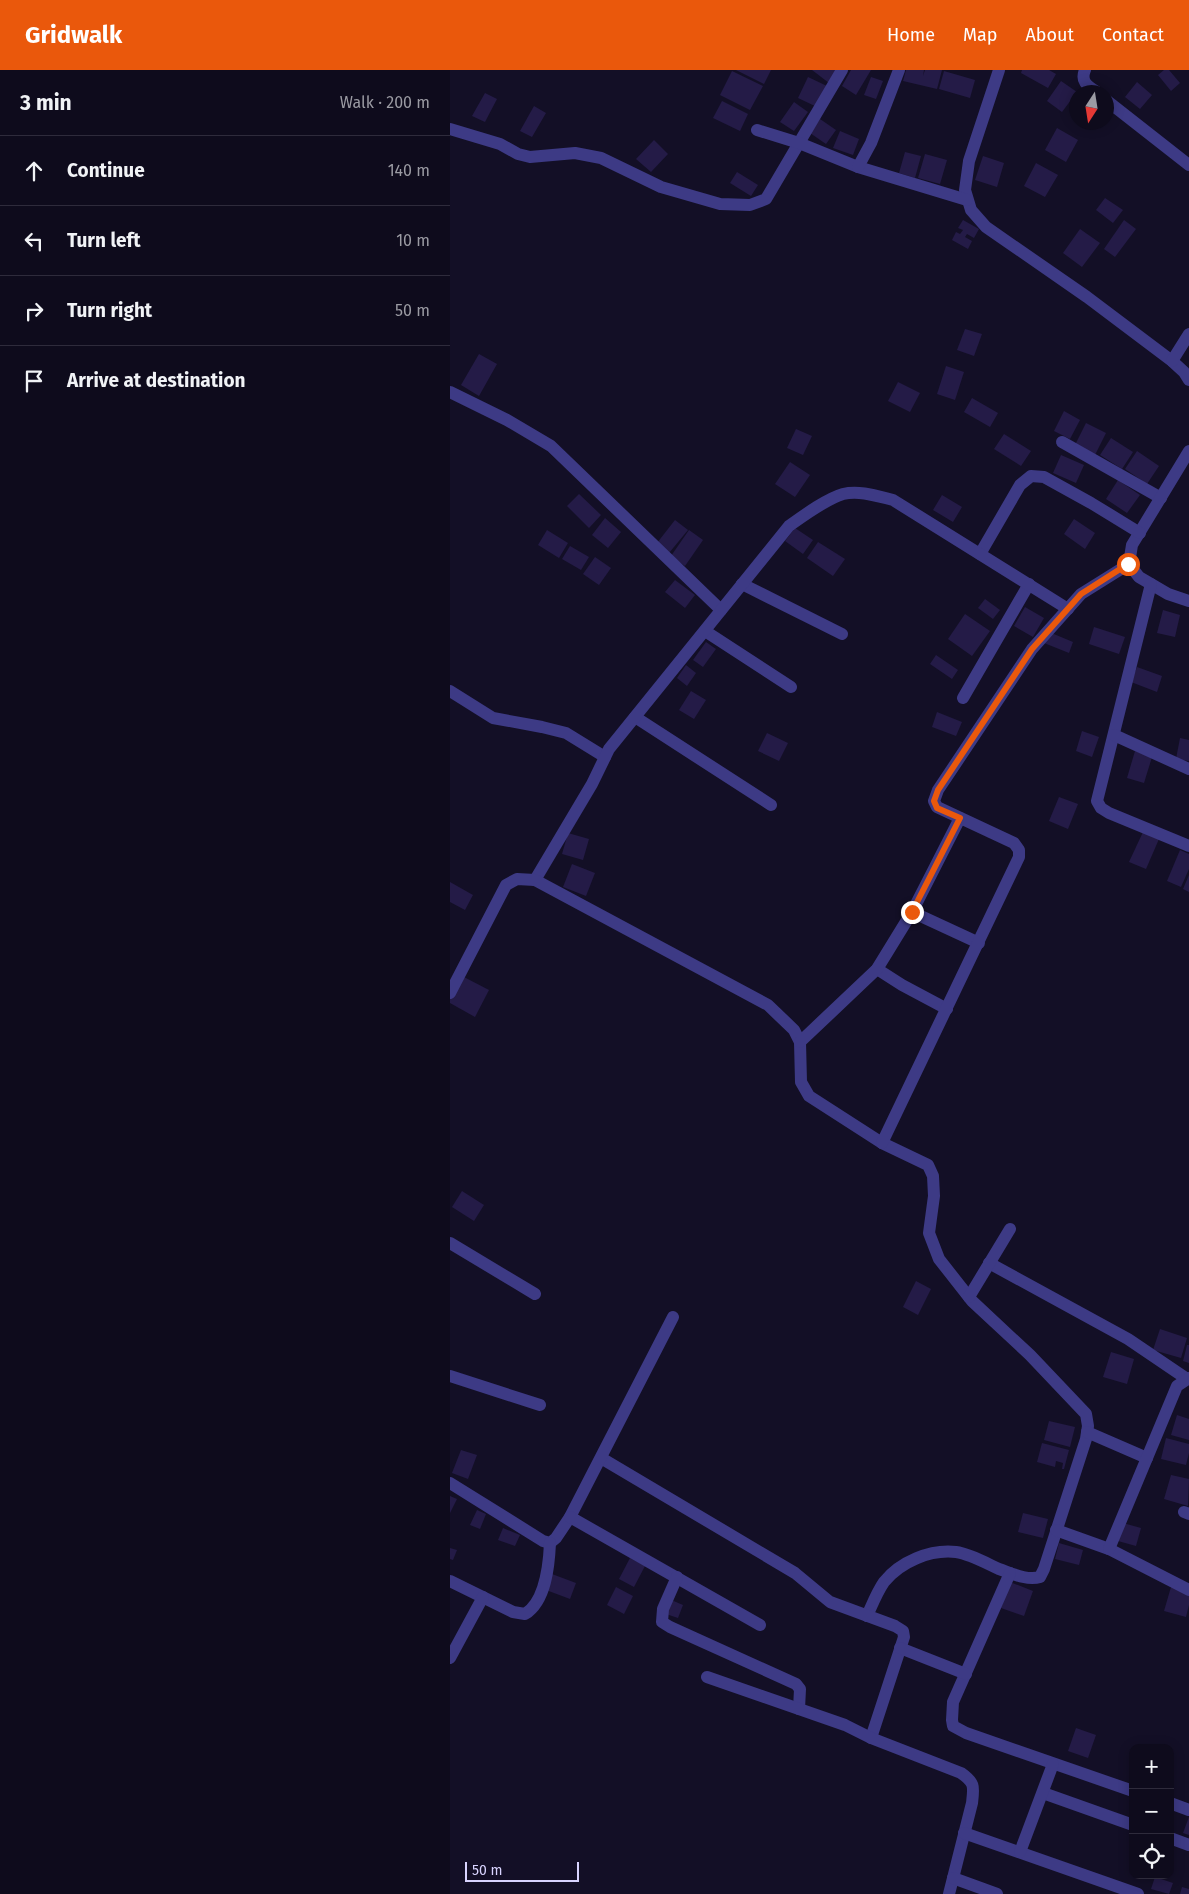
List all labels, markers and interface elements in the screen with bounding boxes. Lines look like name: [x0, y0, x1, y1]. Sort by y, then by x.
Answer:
text: Gridwalk: [25, 21, 122, 49]
text: Home: [887, 24, 935, 46]
text: Map: [963, 24, 997, 46]
text: About: [1025, 24, 1074, 46]
text: Contact: [1102, 24, 1164, 46]
north arrow: [1069, 85, 1114, 130]
text: 3 min: [20, 90, 72, 116]
text: Walk · 200 m: [340, 93, 430, 112]
icon: ahead: [20, 157, 48, 185]
text: Continue: [67, 159, 145, 182]
text: 140 m: [388, 161, 430, 180]
icon: left: [20, 227, 48, 255]
text: Turn left: [67, 229, 141, 252]
text: 10 m: [396, 231, 430, 250]
icon: right: [20, 297, 48, 325]
text: Turn right: [67, 299, 152, 322]
text: 50 m: [395, 301, 430, 320]
icon: arrive: [20, 367, 48, 395]
text: Arrive at destination: [67, 369, 246, 392]
route start: [1117, 553, 1140, 576]
route end: [901, 901, 924, 924]
map controls: [1129, 1744, 1174, 1879]
button: +: [1129, 1744, 1174, 1789]
button: −: [1129, 1789, 1174, 1834]
button: locate: [1129, 1834, 1174, 1879]
scale bar: [465, 1859, 579, 1882]
text: 50 m: [472, 1862, 503, 1879]

